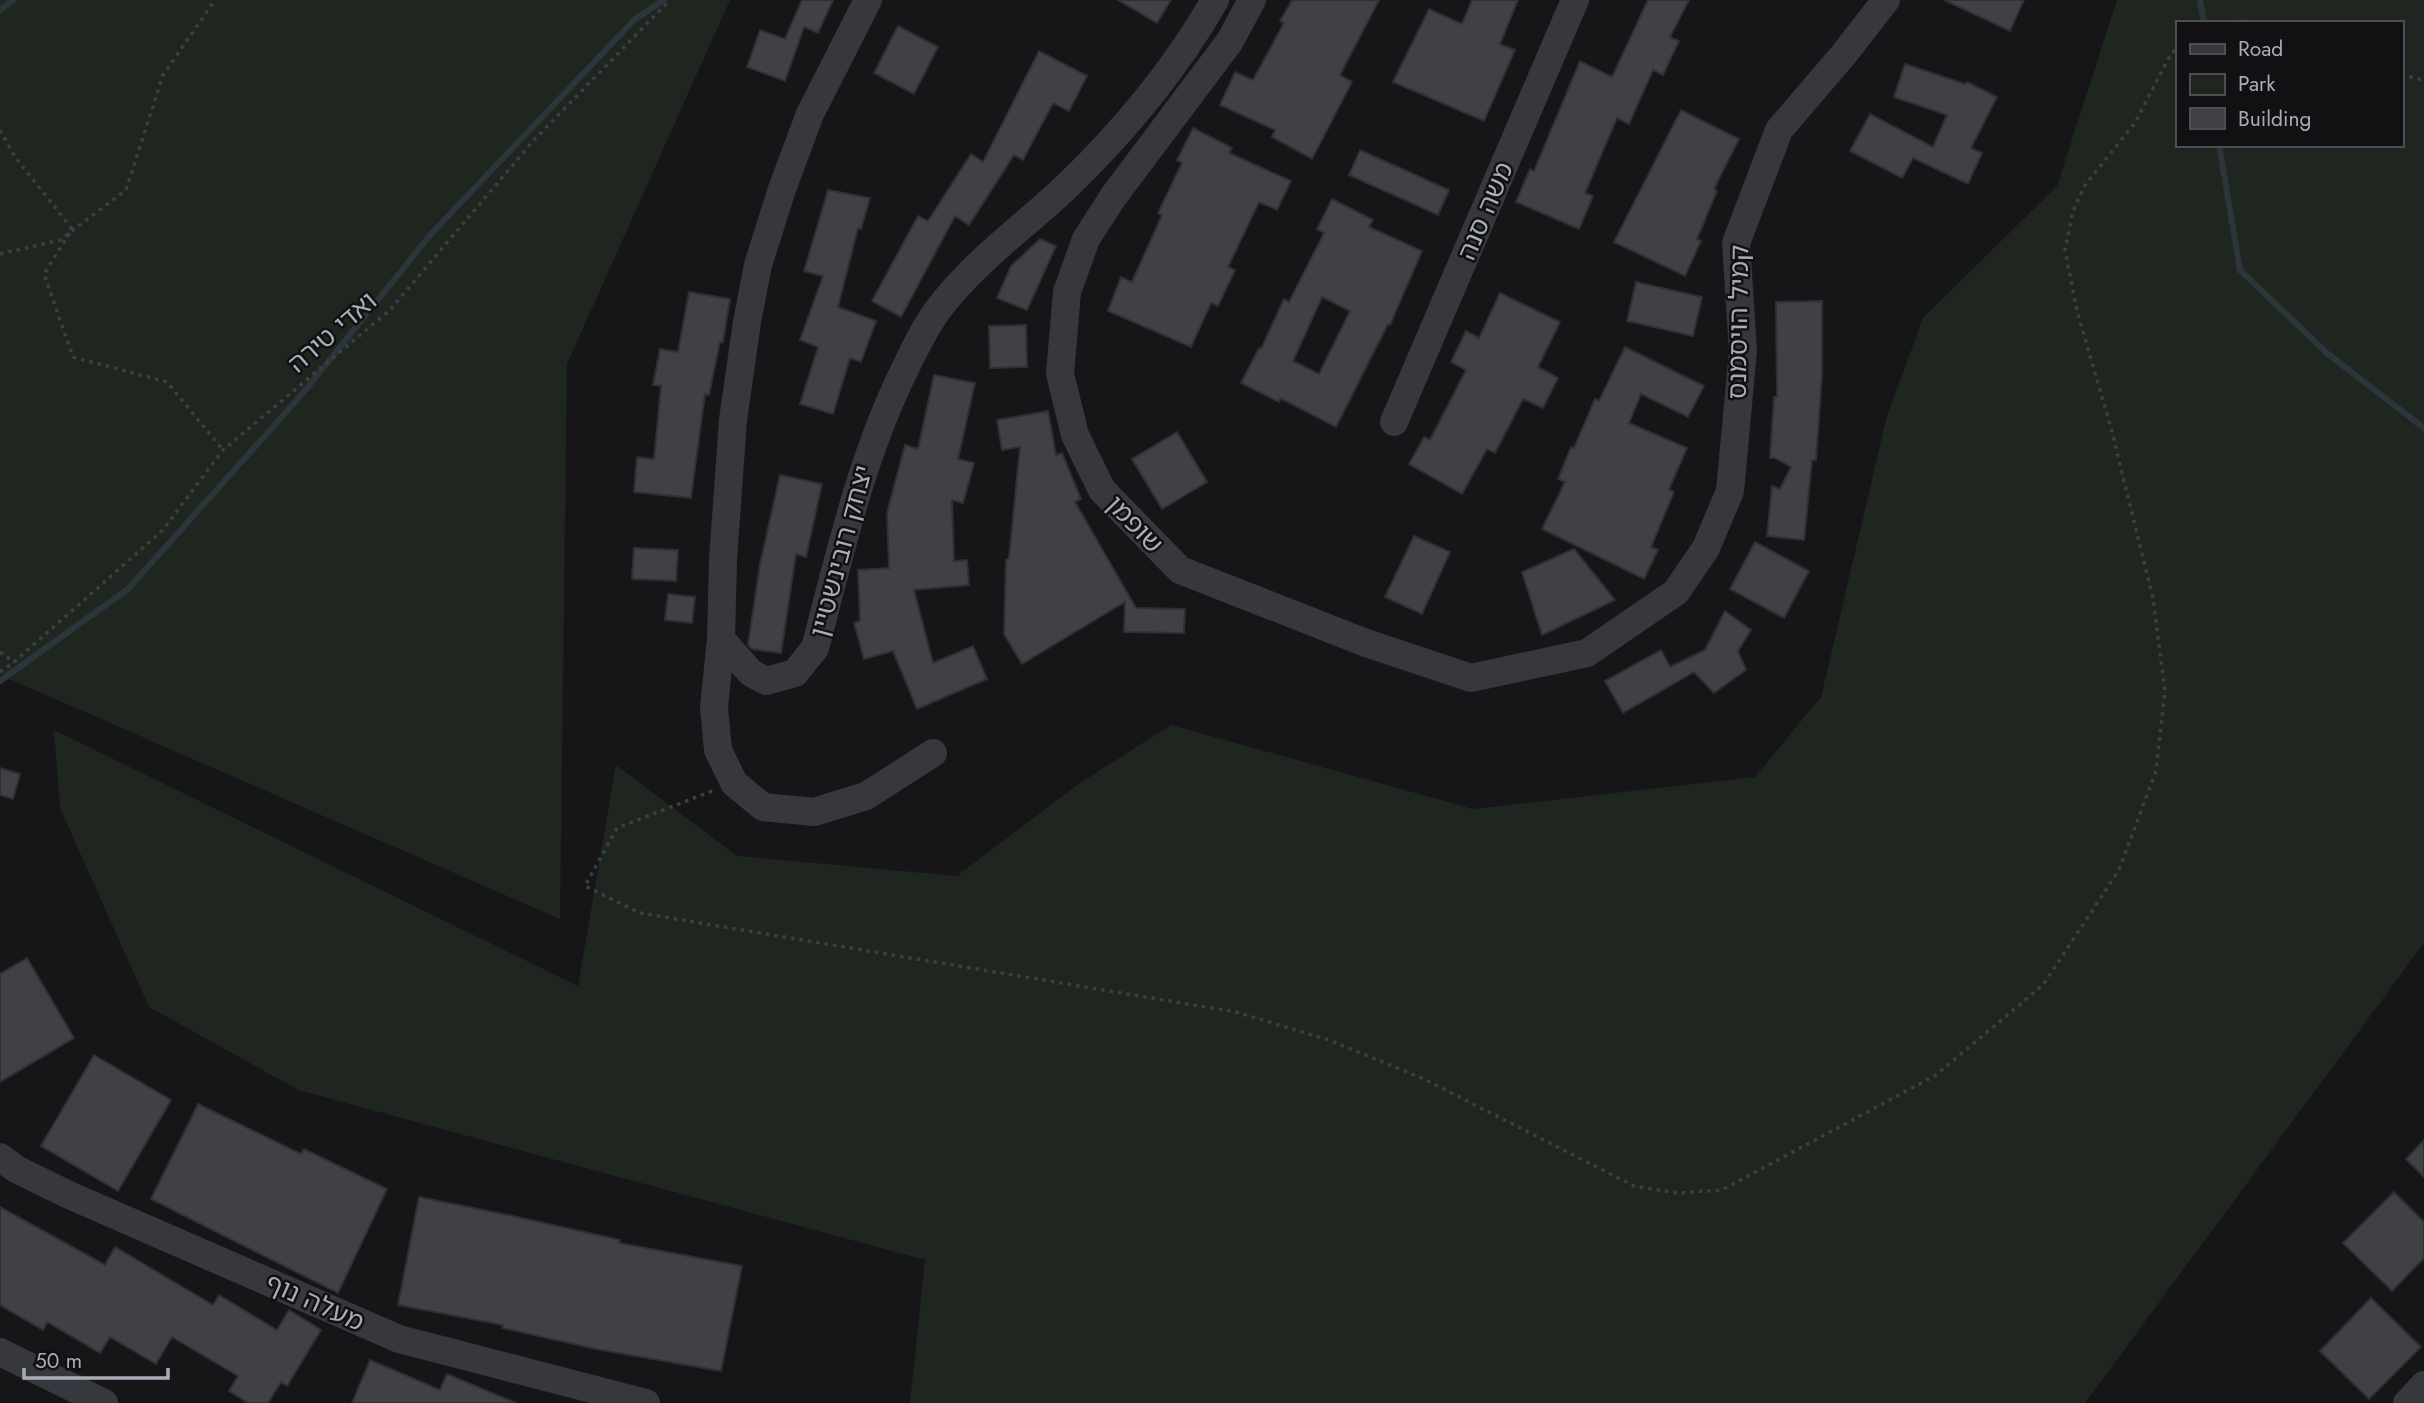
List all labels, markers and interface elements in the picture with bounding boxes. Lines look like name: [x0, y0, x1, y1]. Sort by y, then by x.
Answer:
legend: [2176, 21, 2403, 147]
text: Road: [2238, 34, 2283, 64]
text: Park: [2238, 69, 2276, 99]
text: Building: [2238, 104, 2311, 134]
street label: משה סנה: [1447, 156, 1523, 266]
street label: קמיל הויסמנס: [1718, 244, 1758, 400]
street label: ואדי טירה: [279, 282, 385, 382]
street label: יצחק רובינשטיין: [800, 461, 882, 641]
street label: שופמן: [1098, 486, 1172, 562]
street label: מעלה נוף: [260, 1263, 370, 1341]
scale bar: [24, 1336, 168, 1380]
text: 50 m: [35, 1346, 82, 1376]

